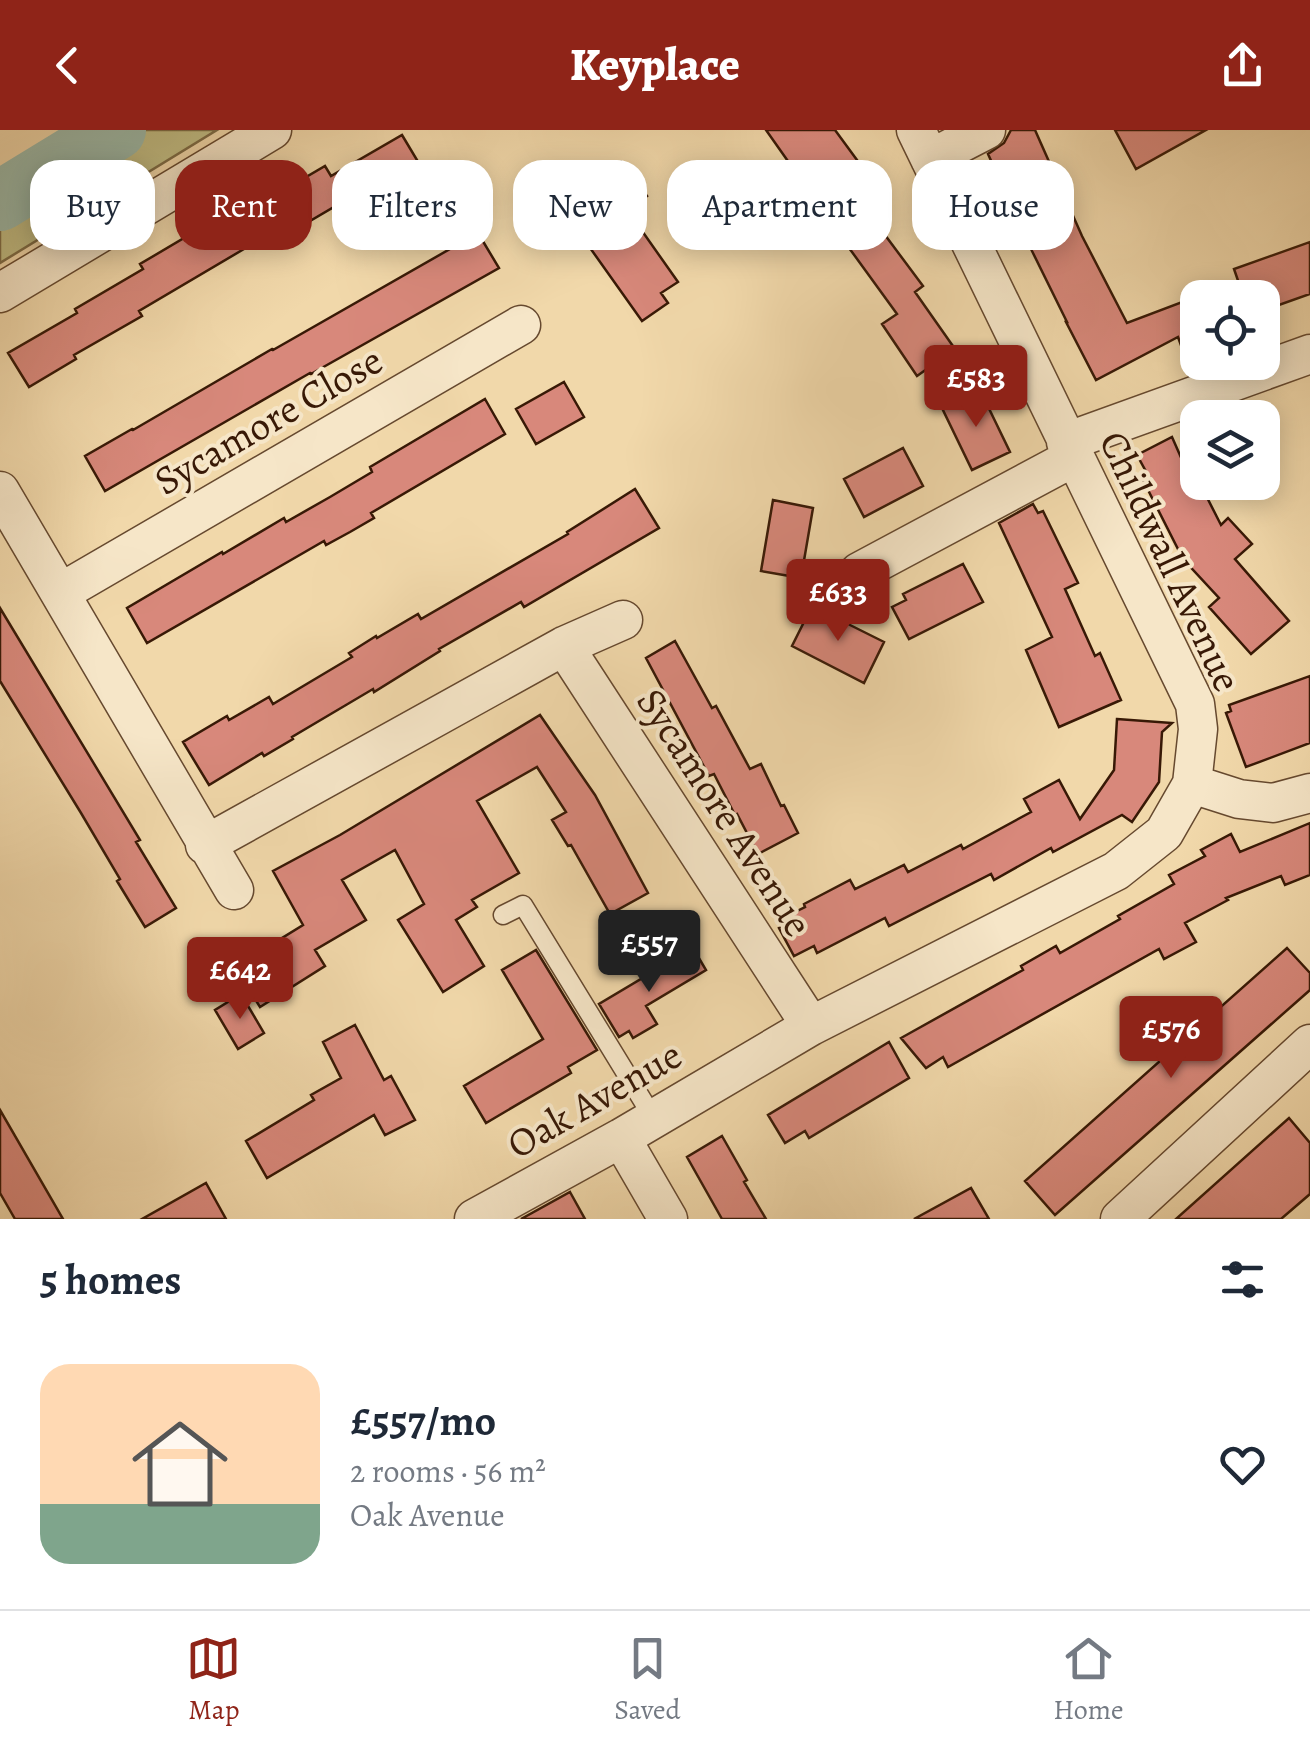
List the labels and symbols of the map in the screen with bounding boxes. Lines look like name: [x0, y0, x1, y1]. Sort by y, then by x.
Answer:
street label: Sycamore Close: [144, 333, 393, 508]
pin: £583: [917, 345, 1035, 430]
street label: Childwall Avenue: [1086, 422, 1255, 700]
pin: £633: [779, 559, 897, 644]
street label: Sycamore Avenue: [624, 677, 825, 947]
pin: £557: [590, 910, 708, 995]
pin: £642: [181, 937, 299, 1022]
pin: £576: [1112, 996, 1230, 1081]
street label: Oak Avenue: [497, 1027, 692, 1172]

